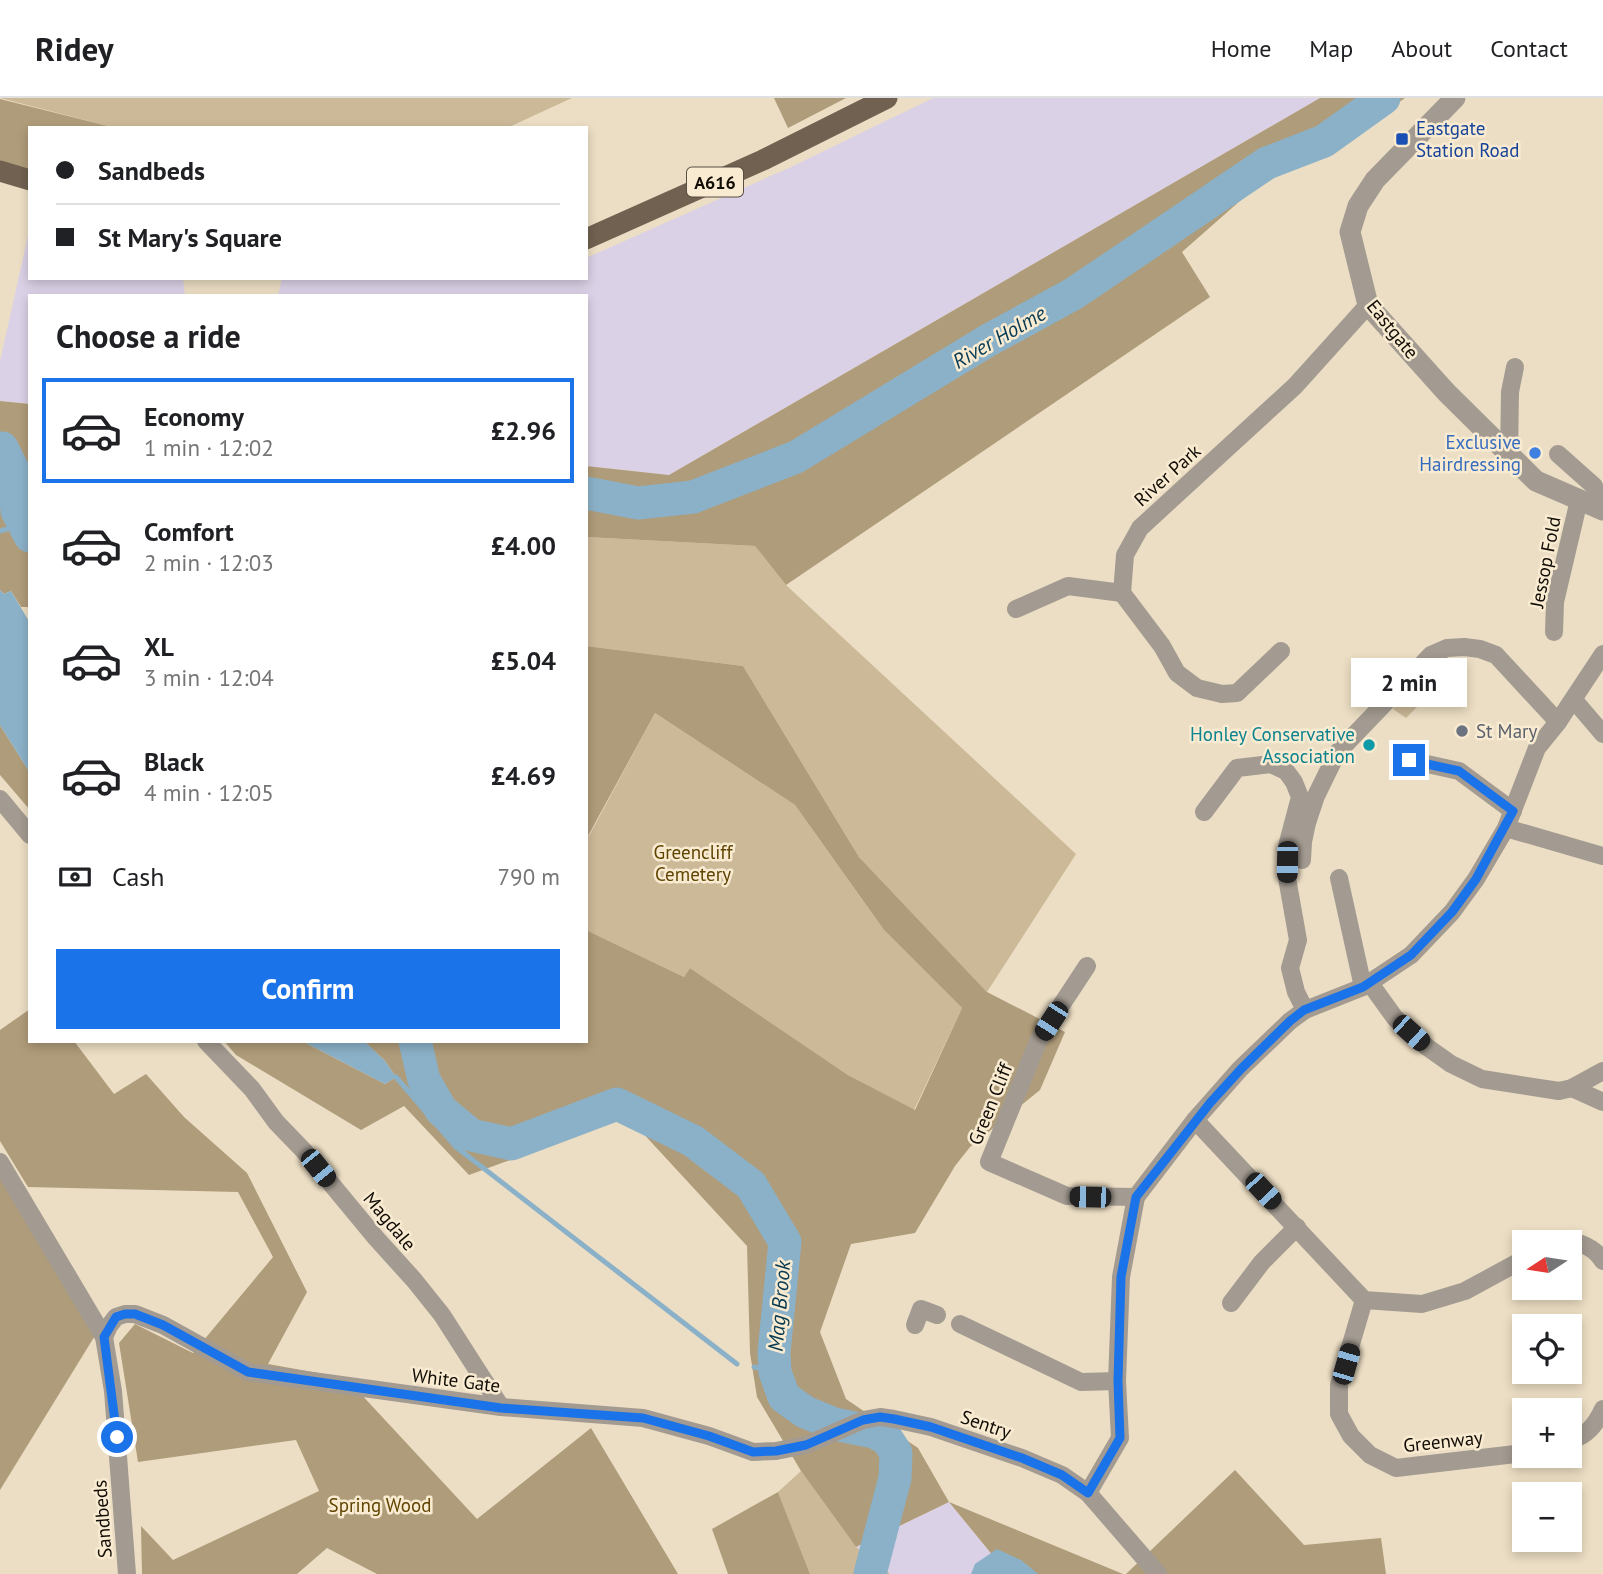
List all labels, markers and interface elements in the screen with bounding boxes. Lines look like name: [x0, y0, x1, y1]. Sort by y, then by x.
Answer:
text: Ridey: [35, 27, 114, 70]
text: Home: [1211, 33, 1271, 64]
text: Map: [1309, 33, 1353, 64]
text: About: [1391, 33, 1452, 64]
text: Contact: [1490, 33, 1568, 64]
place label: Eastgate Station Road: [1416, 116, 1519, 162]
marker: Eastgate Station Road: [1394, 131, 1410, 147]
text: Sandbeds: [98, 154, 205, 187]
road number: A616: [687, 168, 743, 196]
text: St Mary's Square: [98, 221, 282, 254]
street label: Eastgate: [1362, 294, 1424, 364]
water label: River Holme: [947, 299, 1051, 375]
text: Choose a ride: [56, 315, 241, 357]
icon: car: [60, 399, 123, 462]
text: Economy: [144, 400, 244, 433]
text: £2.96: [491, 414, 556, 447]
place label: Exclusive Hairdressing: [1419, 430, 1521, 476]
text: 1 min · 12:02: [144, 433, 274, 462]
street label: River Park: [1129, 439, 1205, 511]
marker: Exclusive Hairdressing: [1527, 445, 1543, 461]
icon: car: [60, 514, 123, 577]
street label: Jessop Fold: [1524, 514, 1566, 611]
text: Comfort: [144, 515, 234, 548]
text: £4.00: [491, 529, 556, 562]
text: 2 min · 12:03: [144, 548, 274, 577]
icon: car: [60, 629, 123, 692]
text: XL: [144, 630, 174, 663]
text: £5.04: [491, 644, 556, 677]
callout: 2 min: [1351, 658, 1467, 708]
text: 3 min · 12:04: [144, 663, 274, 692]
text: 2 min: [1381, 668, 1437, 697]
place label: St Mary: [1476, 719, 1538, 743]
place label: Honley Conservative Association: [1190, 722, 1355, 768]
marker: St Mary: [1454, 723, 1470, 739]
marker: Honley Conservative Association: [1361, 737, 1377, 753]
icon: car: [60, 744, 123, 807]
route end: [1393, 744, 1425, 776]
text: Black: [144, 745, 204, 778]
text: £4.69: [491, 759, 556, 792]
text: 4 min · 12:05: [144, 778, 274, 807]
park label: Greencliff Cemetery: [654, 840, 733, 886]
car: [1277, 841, 1298, 883]
icon: cash: [56, 858, 94, 896]
text: Cash: [112, 860, 164, 893]
text: 790 m: [498, 862, 560, 891]
button: Confirm: [56, 949, 560, 1029]
car: [1031, 998, 1072, 1044]
car: [1389, 1011, 1434, 1055]
street label: Green Cliff: [963, 1059, 1018, 1148]
car: [297, 1145, 340, 1191]
car: [1241, 1168, 1286, 1214]
car: [1069, 1186, 1112, 1208]
street label: Magdale: [358, 1187, 422, 1255]
north arrow: [1512, 1230, 1582, 1300]
map controls: [1512, 1230, 1582, 1552]
water label: Mag Brook: [762, 1258, 797, 1353]
button: locate: [1512, 1314, 1582, 1384]
car: [1331, 1341, 1362, 1387]
street label: White Gate: [410, 1363, 502, 1397]
button: +: [1512, 1398, 1582, 1468]
street label: Sentry: [958, 1404, 1015, 1444]
route start: [101, 1421, 133, 1453]
street label: Greenway: [1402, 1425, 1484, 1457]
street label: Sandbeds: [87, 1479, 117, 1559]
button: −: [1512, 1482, 1582, 1552]
park label: Spring Wood: [329, 1493, 431, 1517]

